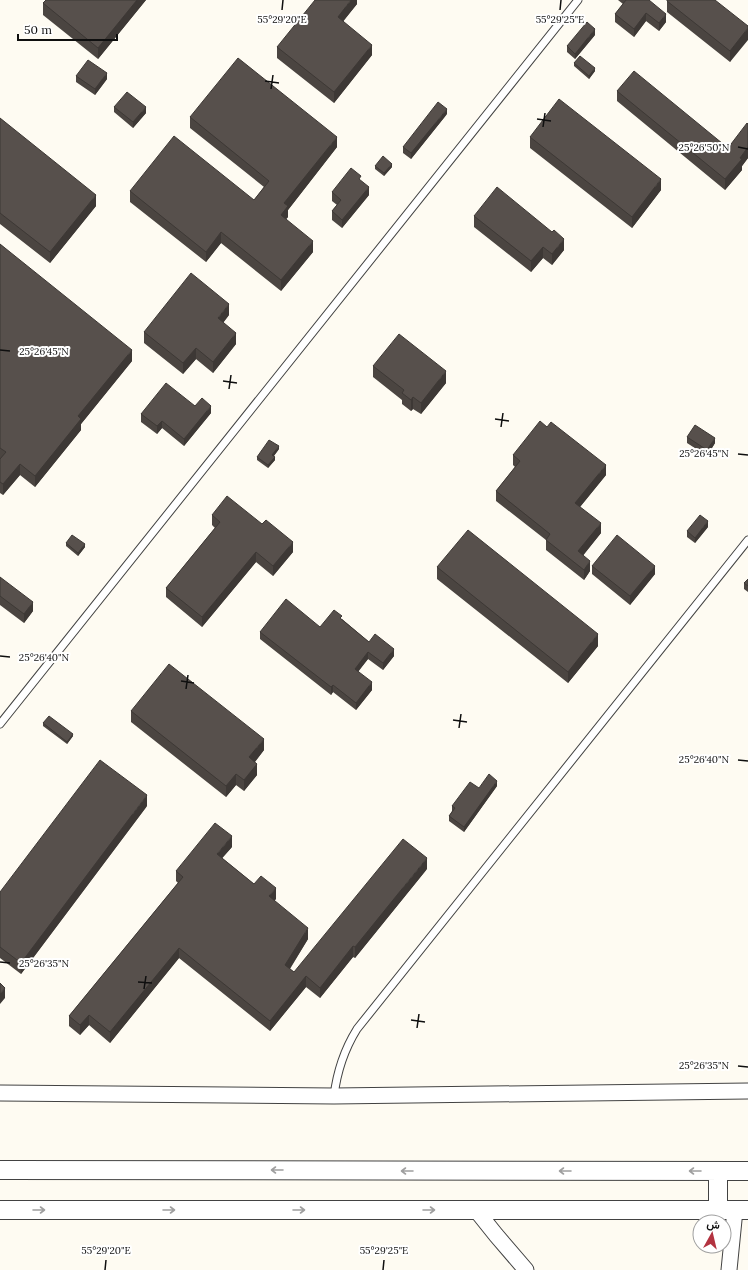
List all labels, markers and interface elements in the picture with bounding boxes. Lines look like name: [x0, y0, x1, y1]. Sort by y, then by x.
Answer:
text: 55°29'20"E: [257, 13, 307, 26]
text: 55°29'25"E: [536, 13, 584, 26]
scale bar: [18, 16, 117, 42]
text: 50 m: [24, 22, 52, 37]
text: 25°26'50"N: [679, 141, 730, 154]
text: 25°26'45"N: [19, 345, 69, 358]
text: 25°26'45"N: [679, 447, 729, 460]
text: 25°26'40"N: [19, 651, 70, 664]
text: 25°26'40"N: [679, 753, 730, 766]
text: 25°26'35"N: [19, 957, 69, 970]
text: 25°26'35"N: [679, 1059, 729, 1072]
one-way arrow: [271, 1166, 284, 1174]
one-way arrow: [401, 1167, 414, 1175]
one-way arrow: [559, 1167, 572, 1175]
one-way arrow: [689, 1167, 702, 1175]
one-way arrow: [32, 1206, 45, 1214]
one-way arrow: [162, 1206, 175, 1214]
one-way arrow: [292, 1206, 305, 1214]
one-way arrow: [422, 1206, 435, 1214]
north arrow: [692, 1214, 732, 1254]
text: ش: [706, 1216, 721, 1232]
text: 55°29'20"E: [81, 1244, 131, 1257]
text: 55°29'25"E: [360, 1244, 408, 1257]

